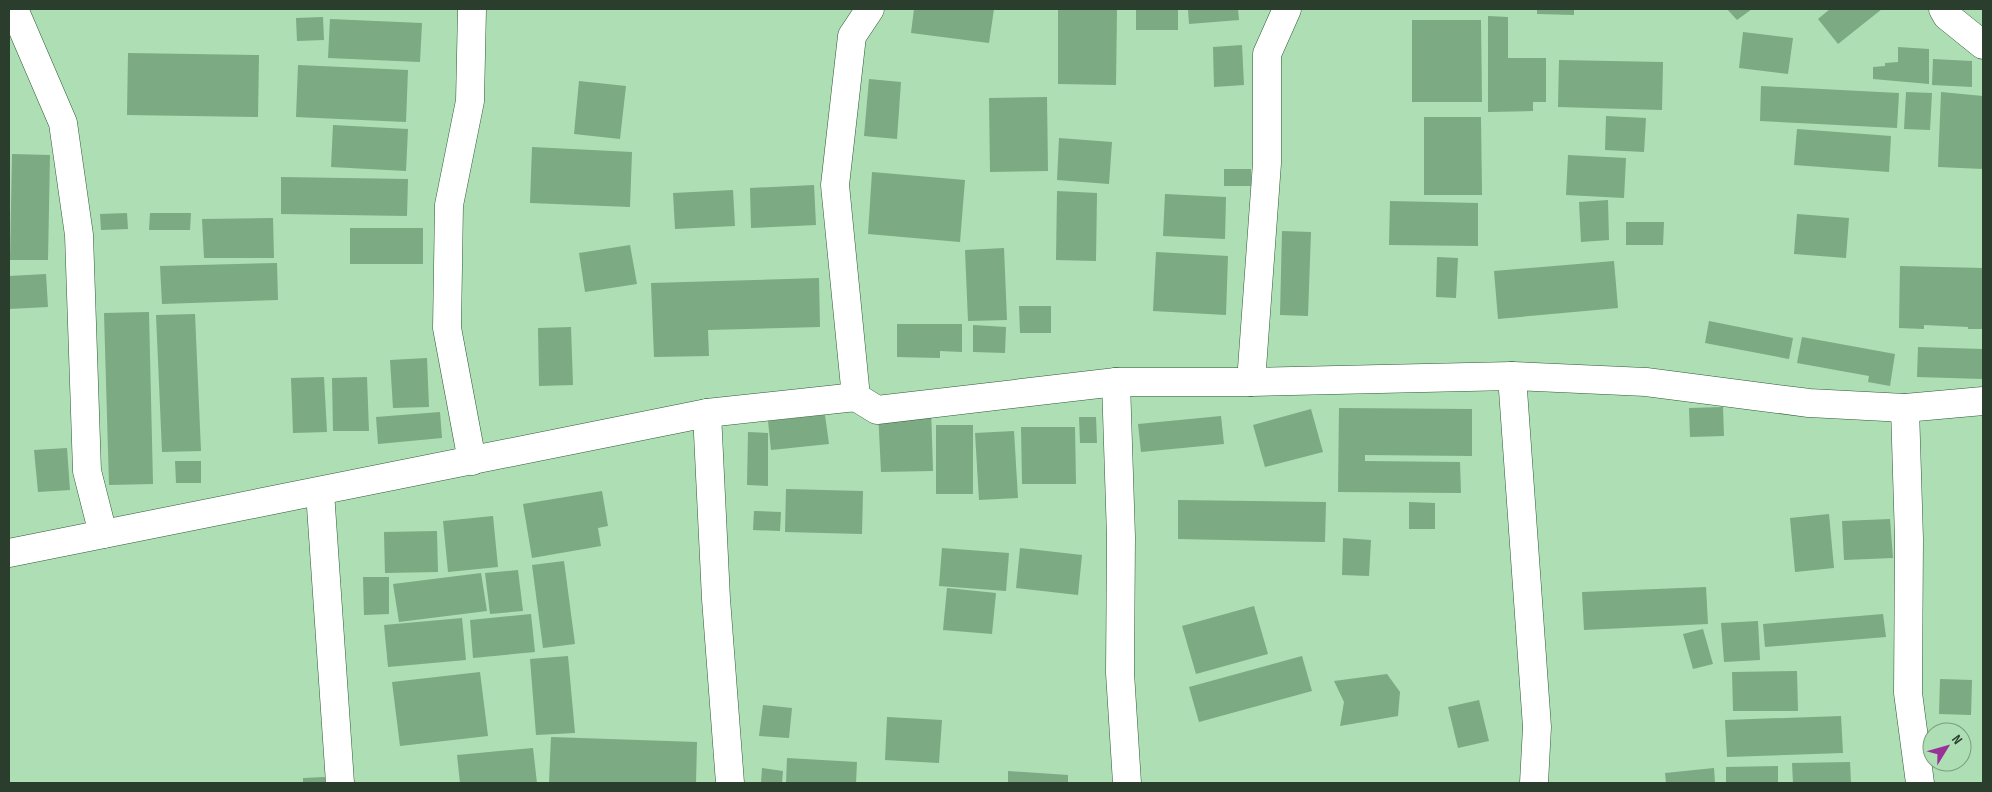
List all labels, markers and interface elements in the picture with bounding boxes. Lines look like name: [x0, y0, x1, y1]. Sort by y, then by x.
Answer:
north arrow: [1922, 722, 1972, 772]
text: N: [1948, 731, 1966, 748]

